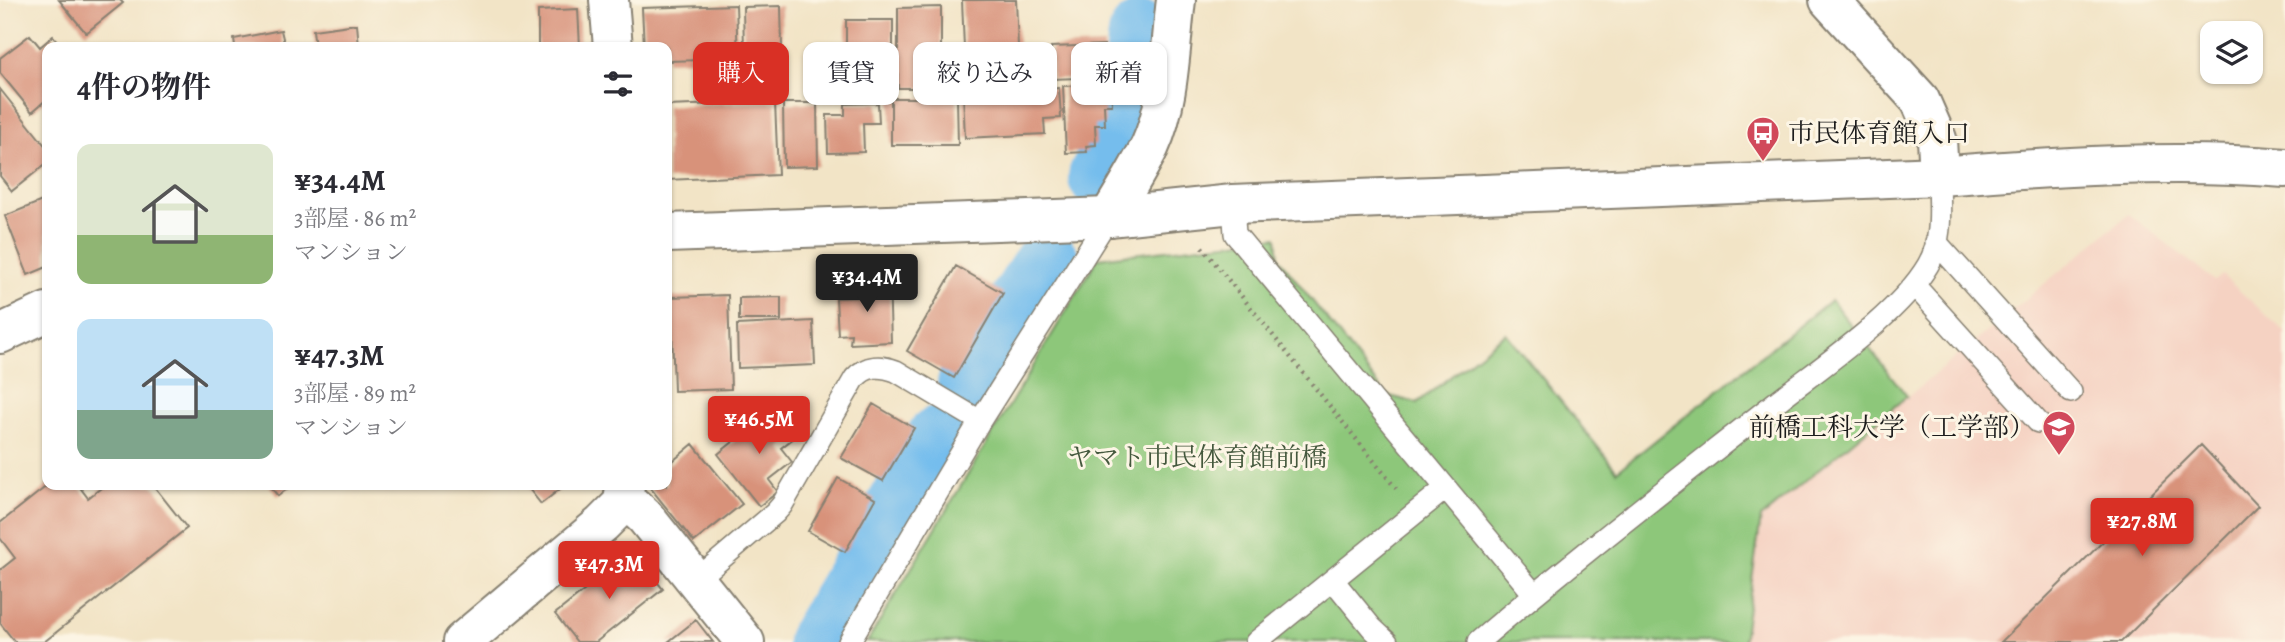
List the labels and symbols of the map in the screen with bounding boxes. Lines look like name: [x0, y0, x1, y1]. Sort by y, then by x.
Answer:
bus stop icon: 市民体育館入口: [1744, 114, 1782, 163]
place label: 市民体育館入口: [1788, 116, 1970, 151]
pin: ¥34.4M: [810, 254, 924, 314]
pin: ¥46.5M: [702, 396, 816, 456]
school or university icon: 前橋工科大学（工学部）: [2040, 408, 2078, 457]
place label: 前橋工科大学（工学部）: [1749, 410, 2035, 445]
park label: ヤマト市民体育館前橋: [1067, 440, 1327, 475]
pin: ¥27.8M: [2085, 498, 2199, 558]
pin: ¥47.3M: [552, 542, 666, 601]

